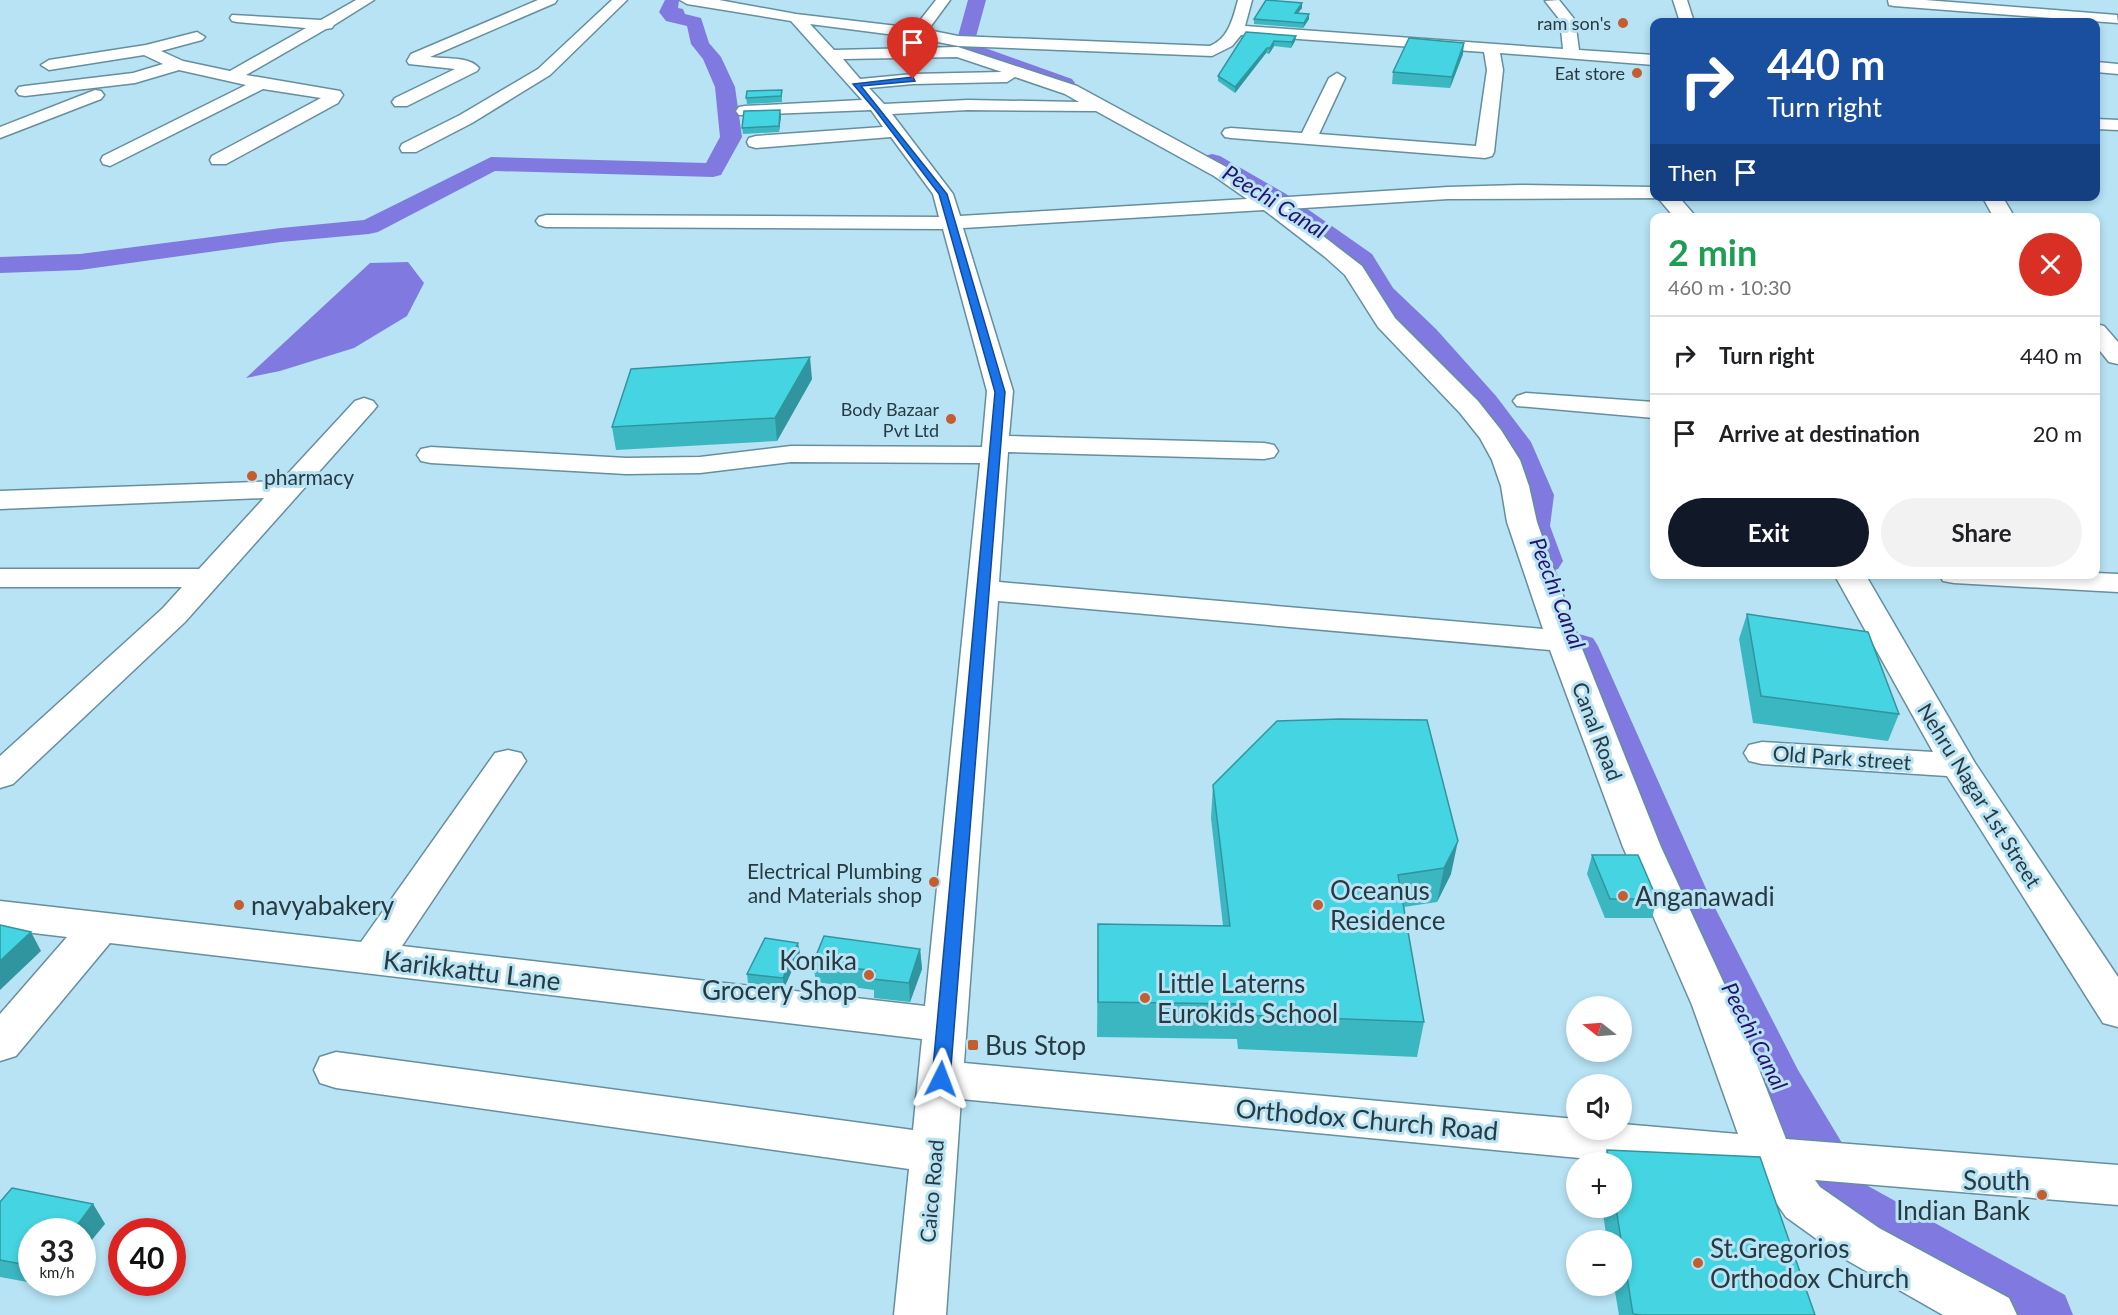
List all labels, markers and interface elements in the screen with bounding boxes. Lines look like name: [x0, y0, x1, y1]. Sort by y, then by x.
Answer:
place label: ram son's: [1537, 12, 1611, 34]
marker: ram son's: [1616, 16, 1630, 30]
pin: [887, 17, 938, 79]
icon: arrive: [896, 26, 929, 59]
text: 440 m: [1767, 39, 1885, 89]
icon: right: [1668, 42, 1746, 120]
place label: Eat store: [1555, 62, 1625, 84]
marker: Eat store: [1630, 66, 1644, 80]
text: Turn right: [1767, 90, 1882, 123]
icon: arrive: [1729, 156, 1762, 189]
water label: Peechi Canal: [1218, 158, 1332, 244]
text: Then: [1668, 159, 1717, 186]
text: 2 min: [1668, 230, 1757, 274]
button: close: [2019, 233, 2082, 296]
text: 460 m · 10:30: [1668, 275, 1791, 299]
icon: right: [1668, 339, 1701, 372]
text: Turn right: [1719, 342, 1814, 369]
text: 440 m: [2020, 342, 2082, 369]
place label: Body Bazaar Pvt Ltd: [841, 398, 939, 441]
marker: Body Bazaar Pvt Ltd: [944, 412, 958, 426]
icon: arrive: [1668, 417, 1701, 450]
text: Arrive at destination: [1719, 420, 1920, 447]
text: 20 m: [2033, 420, 2082, 447]
place label: pharmacy: [264, 464, 354, 489]
marker: pharmacy: [245, 469, 259, 483]
button: Exit: [1668, 498, 1869, 567]
button: Share: [1881, 498, 2082, 567]
water label: Peechi Canal: [1524, 533, 1592, 653]
street label: Canal Road: [1568, 678, 1628, 784]
street label: Nehru Nagar 1st Street: [1913, 698, 2047, 892]
street label: Old Park street: [1772, 740, 1912, 774]
place label: Electrical Plumbing and Materials shop: [747, 858, 922, 907]
place label: Oceanus Residence: [1330, 874, 1445, 936]
marker: Electrical Plumbing and Materials shop: [927, 875, 941, 889]
place label: Anganawadi: [1635, 880, 1775, 912]
place label: navyabakery: [251, 889, 395, 921]
marker: Anganawadi: [1616, 889, 1630, 903]
marker: navyabakery: [232, 898, 246, 912]
marker: Oceanus Residence: [1311, 898, 1325, 912]
street label: Karikkattu Lane: [382, 943, 562, 997]
place label: Konika Grocery Shop: [702, 944, 857, 1006]
place label: Little Laterns Eurokids School: [1157, 967, 1338, 1029]
marker: Konika Grocery Shop: [862, 968, 876, 982]
water label: Peechi Canal: [1716, 978, 1794, 1094]
marker: Little Laterns Eurokids School: [1138, 991, 1152, 1005]
north arrow: [1566, 996, 1632, 1062]
map controls: [1566, 996, 1632, 1296]
place label: Bus Stop: [985, 1029, 1086, 1061]
marker: Bus Stop: [966, 1038, 980, 1052]
position arrow: [909, 1047, 973, 1111]
button: sound: [1566, 1074, 1632, 1140]
street label: Orthodox Church Road: [1234, 1092, 1500, 1146]
street label: Caico Road: [914, 1138, 948, 1244]
button: +: [1566, 1152, 1632, 1218]
place label: South Indian Bank: [1896, 1164, 2031, 1226]
marker: South Indian Bank: [2035, 1188, 2049, 1202]
speed limit sign: 40: [108, 1218, 186, 1296]
button: −: [1566, 1230, 1632, 1296]
text: 33: [40, 1232, 74, 1268]
place label: St.Gregorios Orthodox Church: [1710, 1232, 1909, 1294]
marker: St.Gregorios Orthodox Church: [1691, 1256, 1705, 1270]
text: km/h: [39, 1263, 75, 1281]

